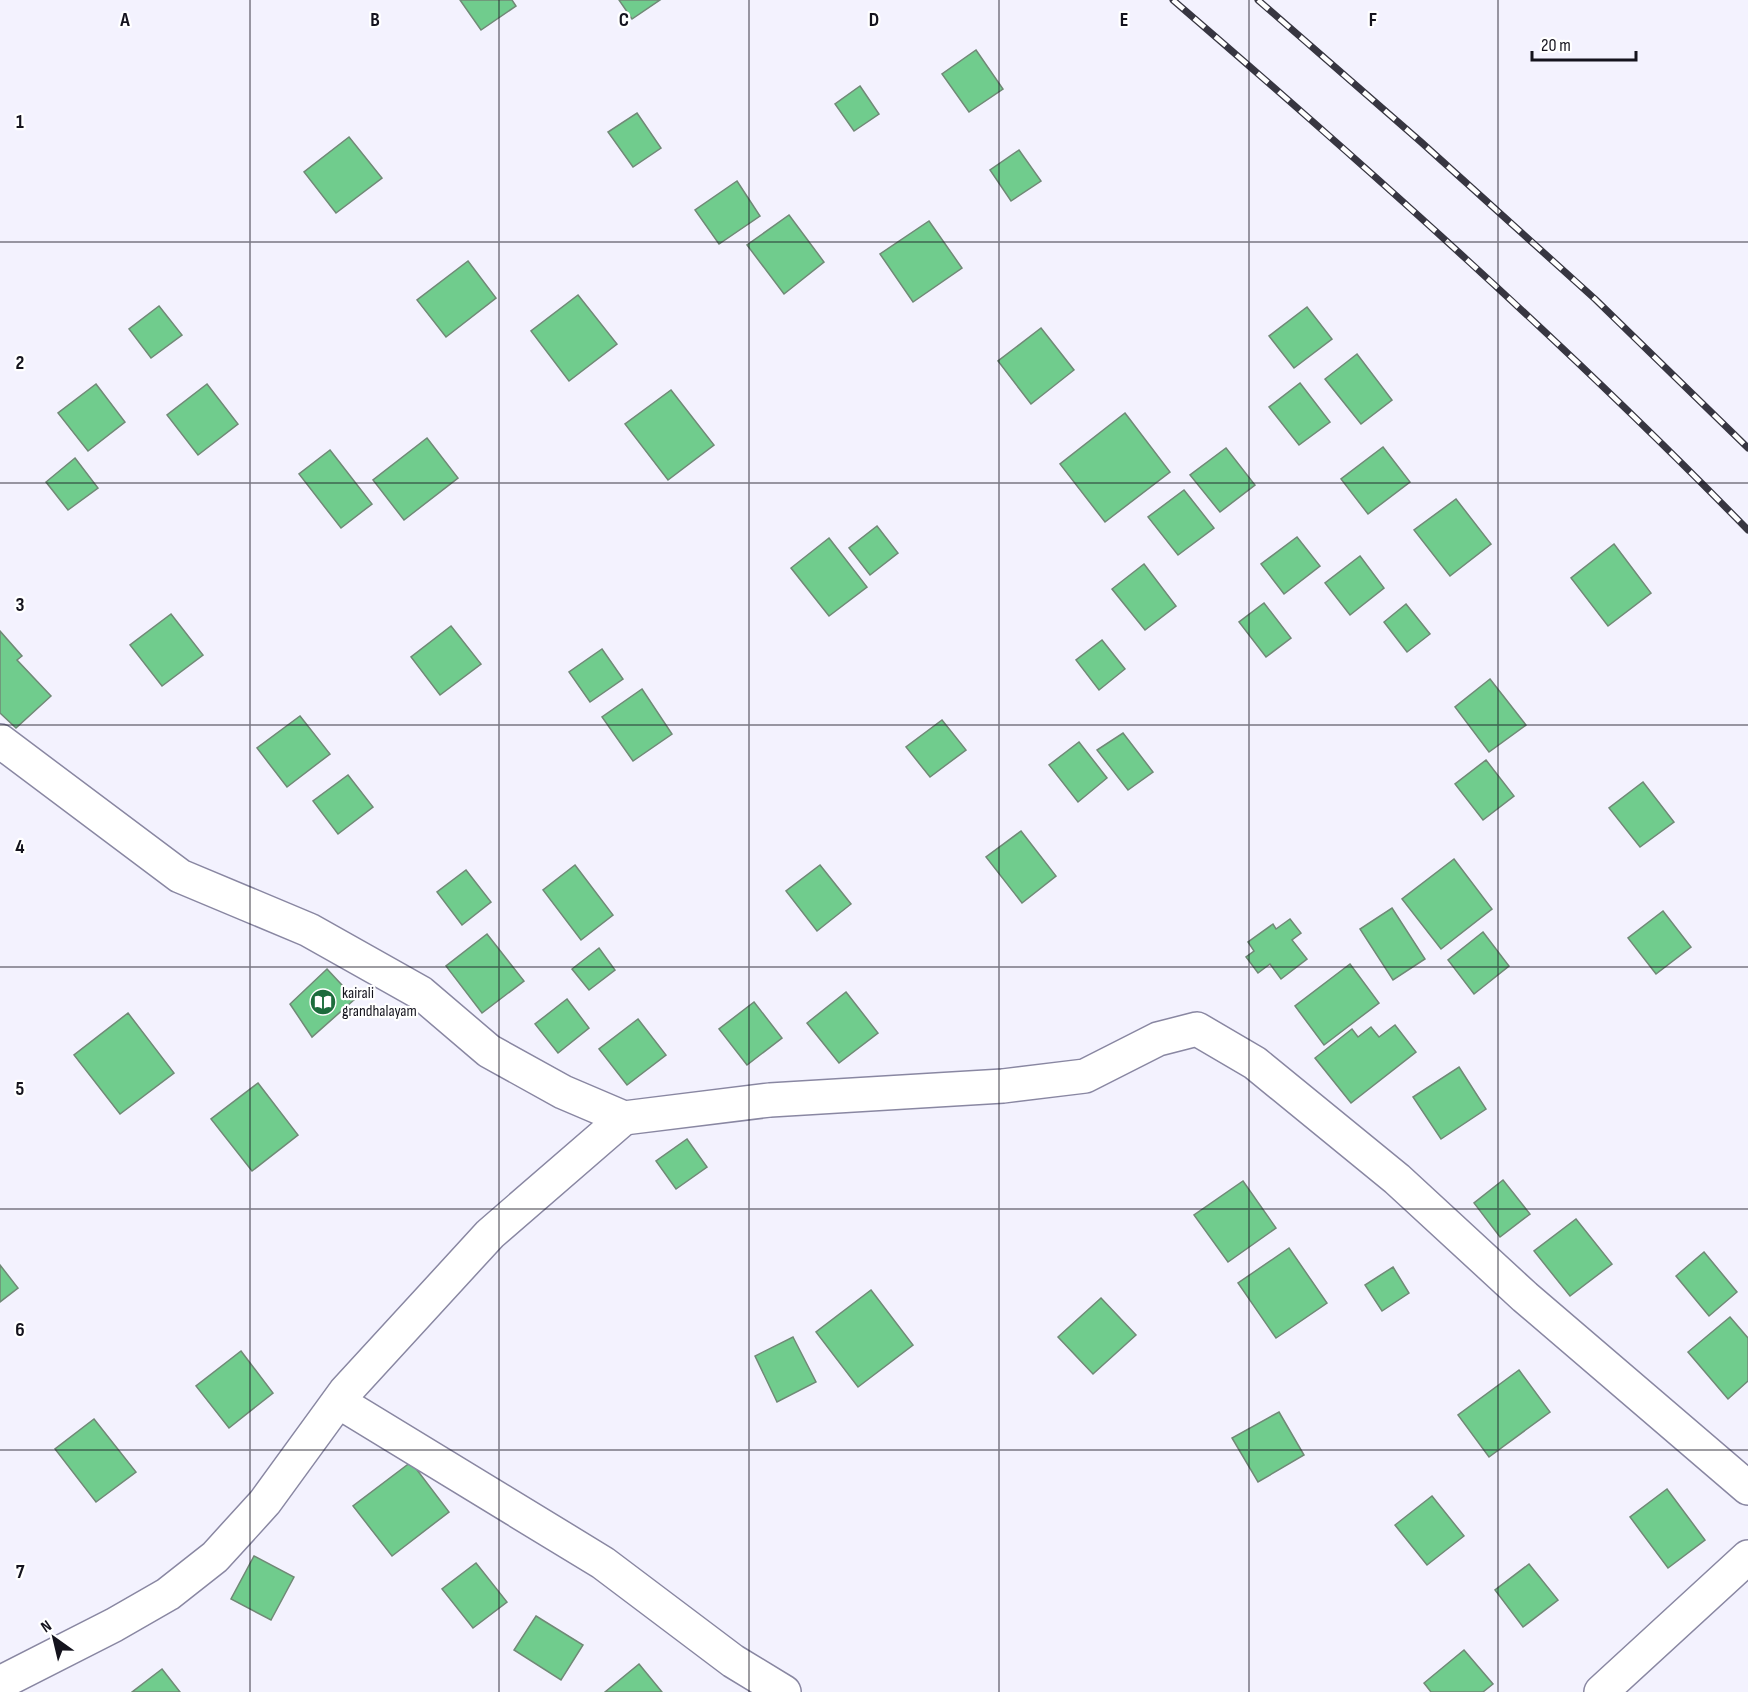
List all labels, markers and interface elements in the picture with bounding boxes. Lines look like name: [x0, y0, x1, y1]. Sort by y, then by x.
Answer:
text: A: [119, 8, 130, 32]
text: B: [370, 8, 380, 32]
text: C: [619, 8, 629, 32]
text: D: [869, 8, 879, 32]
text: E: [1120, 8, 1128, 32]
text: F: [1369, 8, 1377, 32]
scale bar: [1532, 24, 1636, 62]
text: 20 m: [1541, 35, 1571, 56]
text: 1: [16, 110, 24, 134]
text: 2: [16, 351, 24, 375]
text: 3: [16, 593, 25, 617]
text: 4: [15, 835, 25, 859]
place label: kairali grandhalayam: [342, 984, 417, 1021]
library icon: kairali grandhalayam: [308, 987, 338, 1017]
text: 5: [16, 1077, 25, 1101]
text: 6: [15, 1318, 25, 1342]
text: 7: [16, 1560, 25, 1584]
north arrow: [24, 1608, 84, 1668]
text: N: [38, 1617, 55, 1637]

